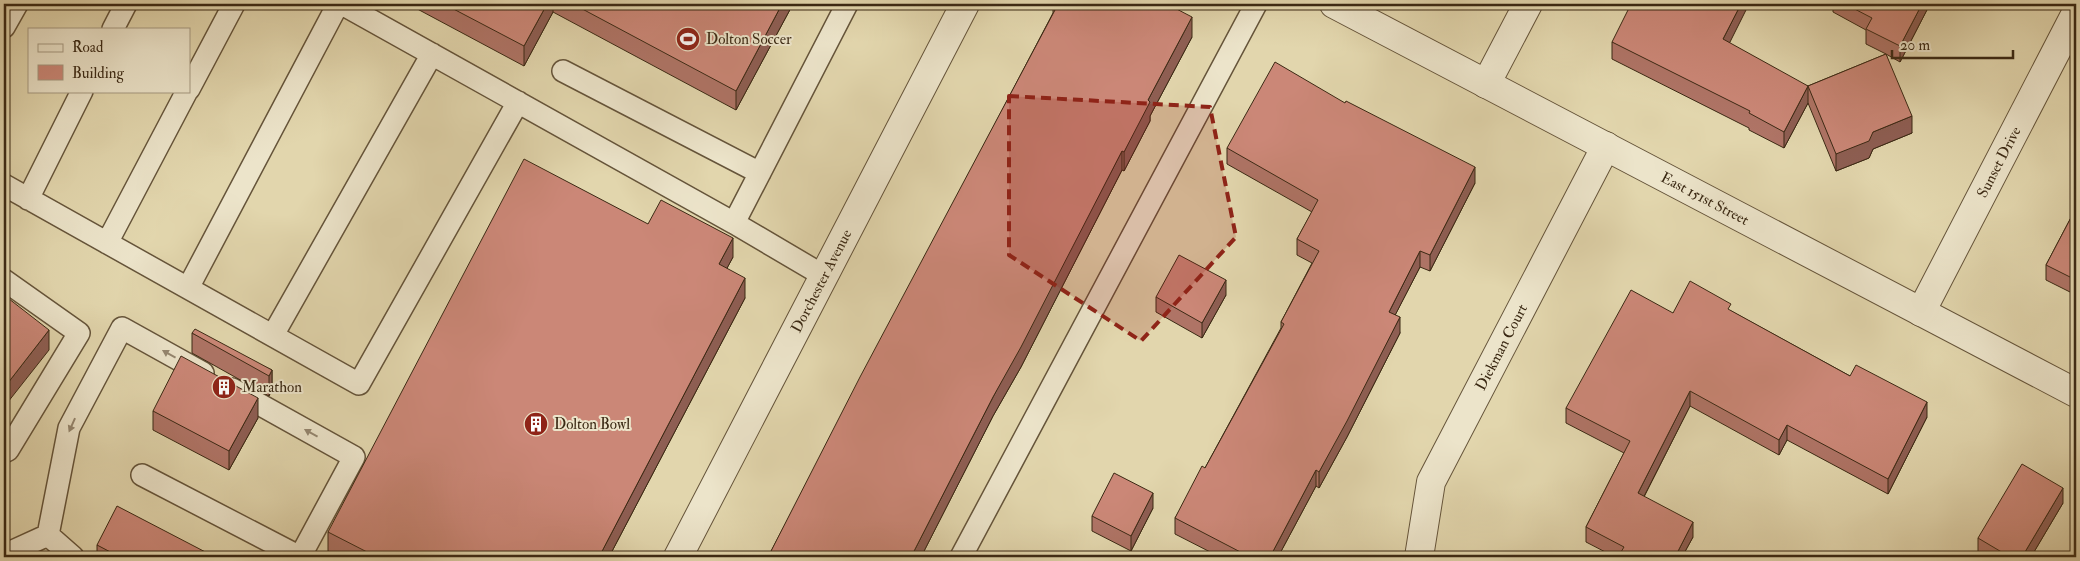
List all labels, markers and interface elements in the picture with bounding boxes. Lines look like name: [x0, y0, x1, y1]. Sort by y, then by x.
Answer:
sports icon: Dolton Soccer: [675, 26, 701, 52]
legend: [28, 28, 190, 92]
scale bar: [1892, 28, 2014, 60]
place label: Dolton Soccer: [706, 30, 792, 49]
text: 20 m: [1900, 36, 1930, 55]
text: Road: [72, 38, 104, 57]
text: Building: [72, 64, 124, 83]
street label: Sunset Drive: [1973, 123, 2026, 201]
street label: East 151st Street: [1658, 168, 1752, 230]
street label: Dorchester Avenue: [787, 226, 856, 336]
street label: Diekman Court: [1471, 301, 1532, 394]
one-way arrow: [162, 350, 176, 359]
building icon: Marathon: [211, 374, 237, 400]
place label: Marathon: [242, 378, 302, 397]
building icon: Dolton Bowl: [523, 411, 549, 437]
place label: Dolton Bowl: [554, 415, 630, 434]
one-way arrow: [68, 417, 77, 432]
one-way arrow: [304, 429, 318, 437]

